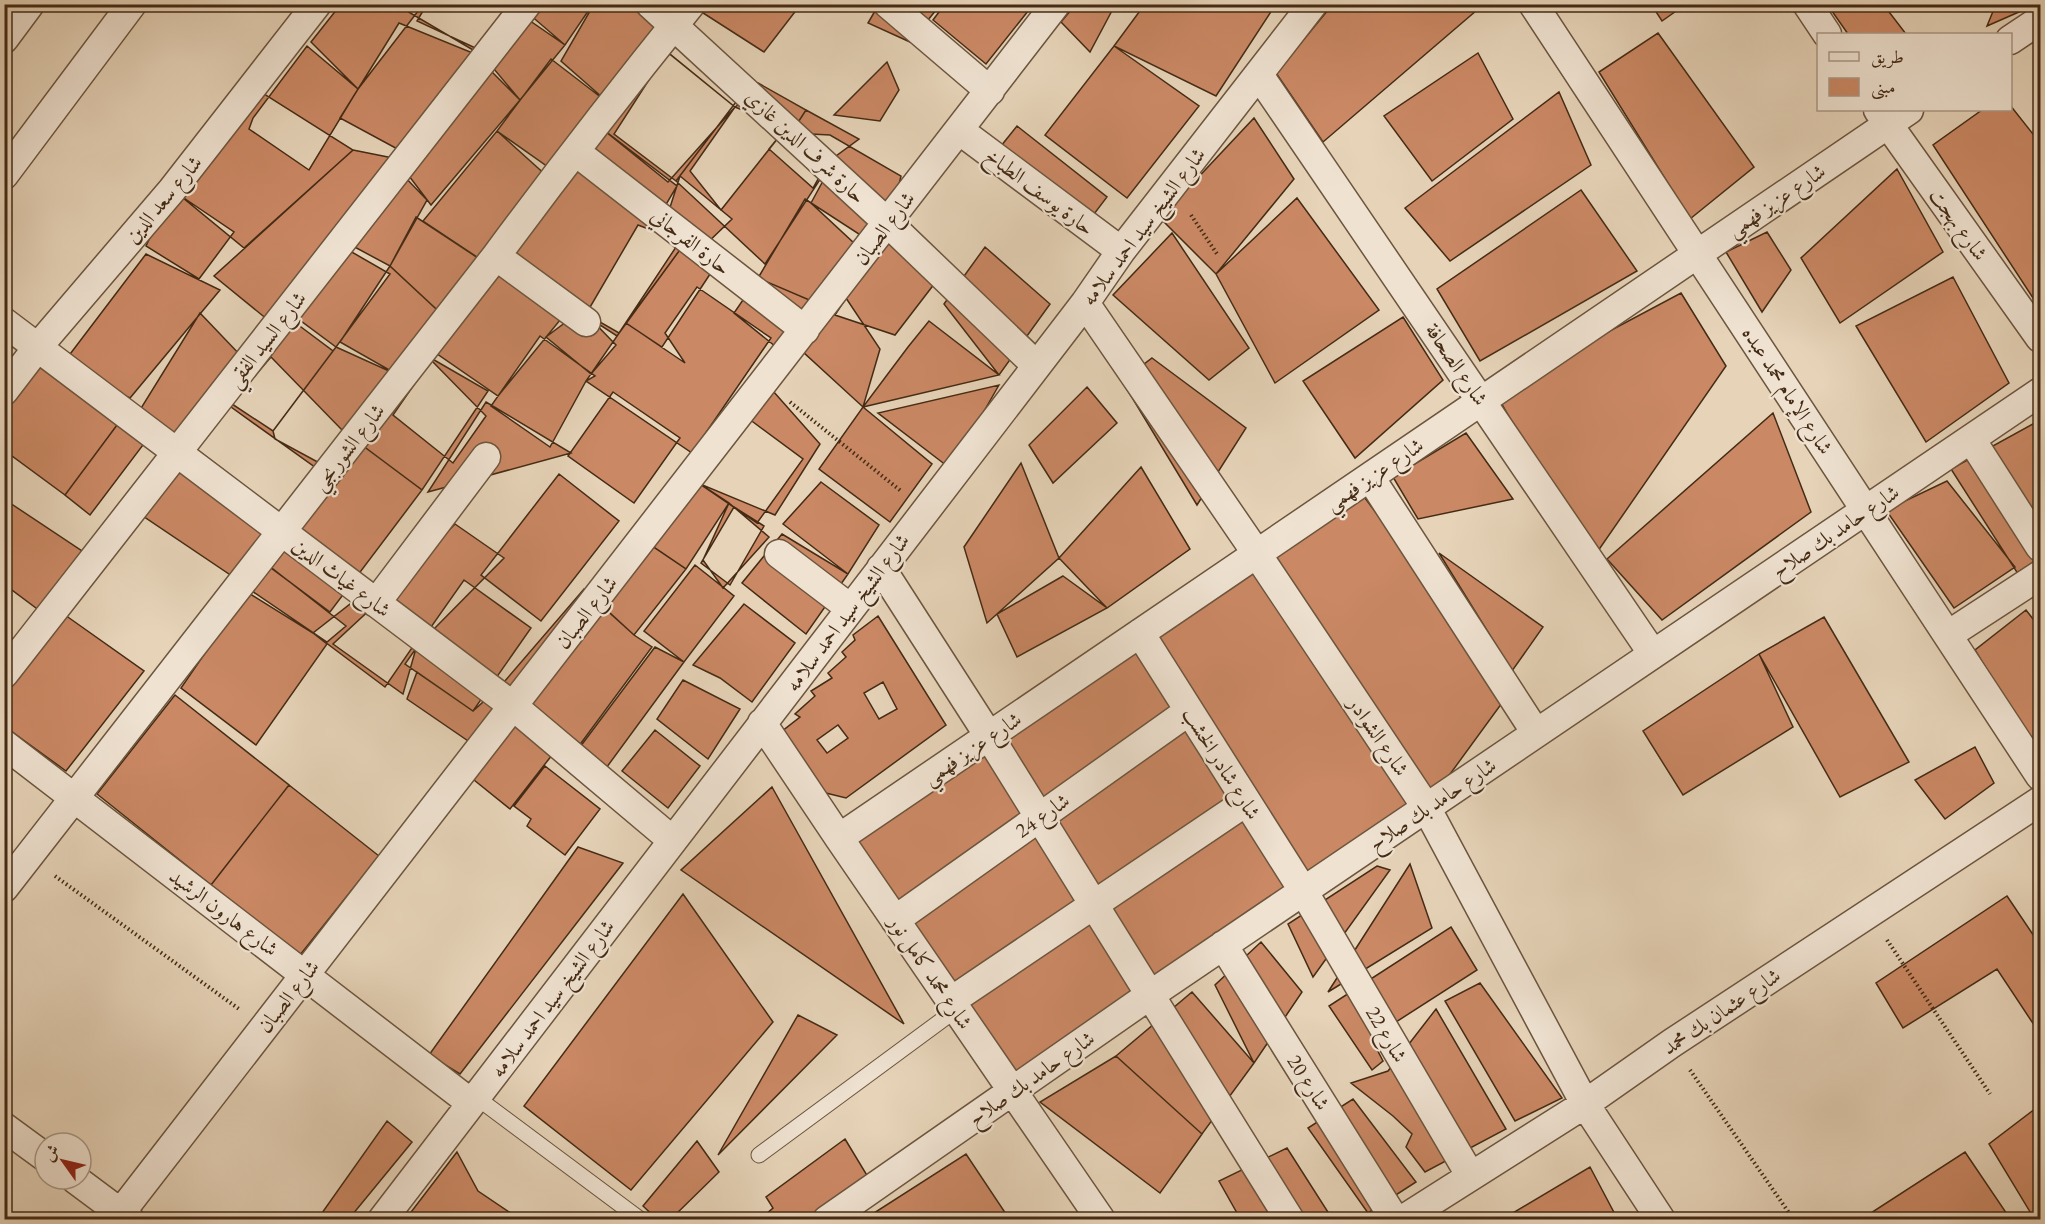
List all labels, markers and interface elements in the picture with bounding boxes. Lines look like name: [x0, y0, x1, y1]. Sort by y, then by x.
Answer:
legend: [1817, 33, 2012, 111]
text: طريق: [1871, 45, 1904, 69]
text: مبنى: [1871, 75, 1896, 100]
street label: حارة شرف الدين غازي: [738, 83, 872, 211]
street label: حارة يوسف الطباخ: [976, 141, 1100, 246]
street label: شارع الشيخ سيد احمد سلامه: [1075, 142, 1216, 314]
street label: شارع سعد الدين: [118, 149, 212, 252]
street label: شارع عزيز فهمي: [1722, 157, 1834, 249]
street label: شارع بهجت: [1920, 182, 1994, 269]
street label: شارع الصبان: [847, 186, 925, 273]
street label: حارة الفرجاني: [643, 201, 736, 284]
street label: شارع السيد الفقي: [220, 285, 318, 397]
street label: شارع الصحافة: [1415, 317, 1495, 413]
street label: شارع الإمام محمد عبده: [1732, 321, 1840, 462]
street label: شارع الشوربجي: [305, 398, 396, 501]
street label: شارع عزيز فهمي: [1320, 431, 1432, 523]
street label: شارع حامد بك صلاح: [1766, 478, 1908, 589]
street label: شارع الشيخ سيد احمد سلامه: [779, 528, 920, 700]
street label: شارع غياث الدين: [284, 531, 397, 627]
street label: شارع الصبان: [549, 570, 627, 657]
street label: شارع الشوادر: [1337, 689, 1415, 784]
street label: شارع شادر الخشب: [1172, 702, 1267, 827]
street label: شارع عزيز فهمي: [918, 705, 1030, 797]
street label: شارع حامد بك صلاح: [1363, 751, 1505, 862]
street label: شارع 24: [1009, 786, 1078, 848]
street label: شارع هارون الرشيد: [161, 862, 284, 966]
street label: شارع محمد كامل نور: [878, 908, 979, 1037]
street label: شارع الشيخ سيد احمد سلامه: [484, 914, 625, 1086]
street label: شارع الصبان: [251, 954, 329, 1041]
street label: شارع عثمان بك محمد: [1657, 961, 1788, 1065]
street label: شارع 22: [1356, 1001, 1414, 1070]
street label: شارع حامد بك صلاح: [962, 1024, 1103, 1137]
street label: شارع 20: [1277, 1049, 1337, 1118]
north arrow: [33, 1131, 93, 1191]
text: ش: [38, 1140, 64, 1165]

